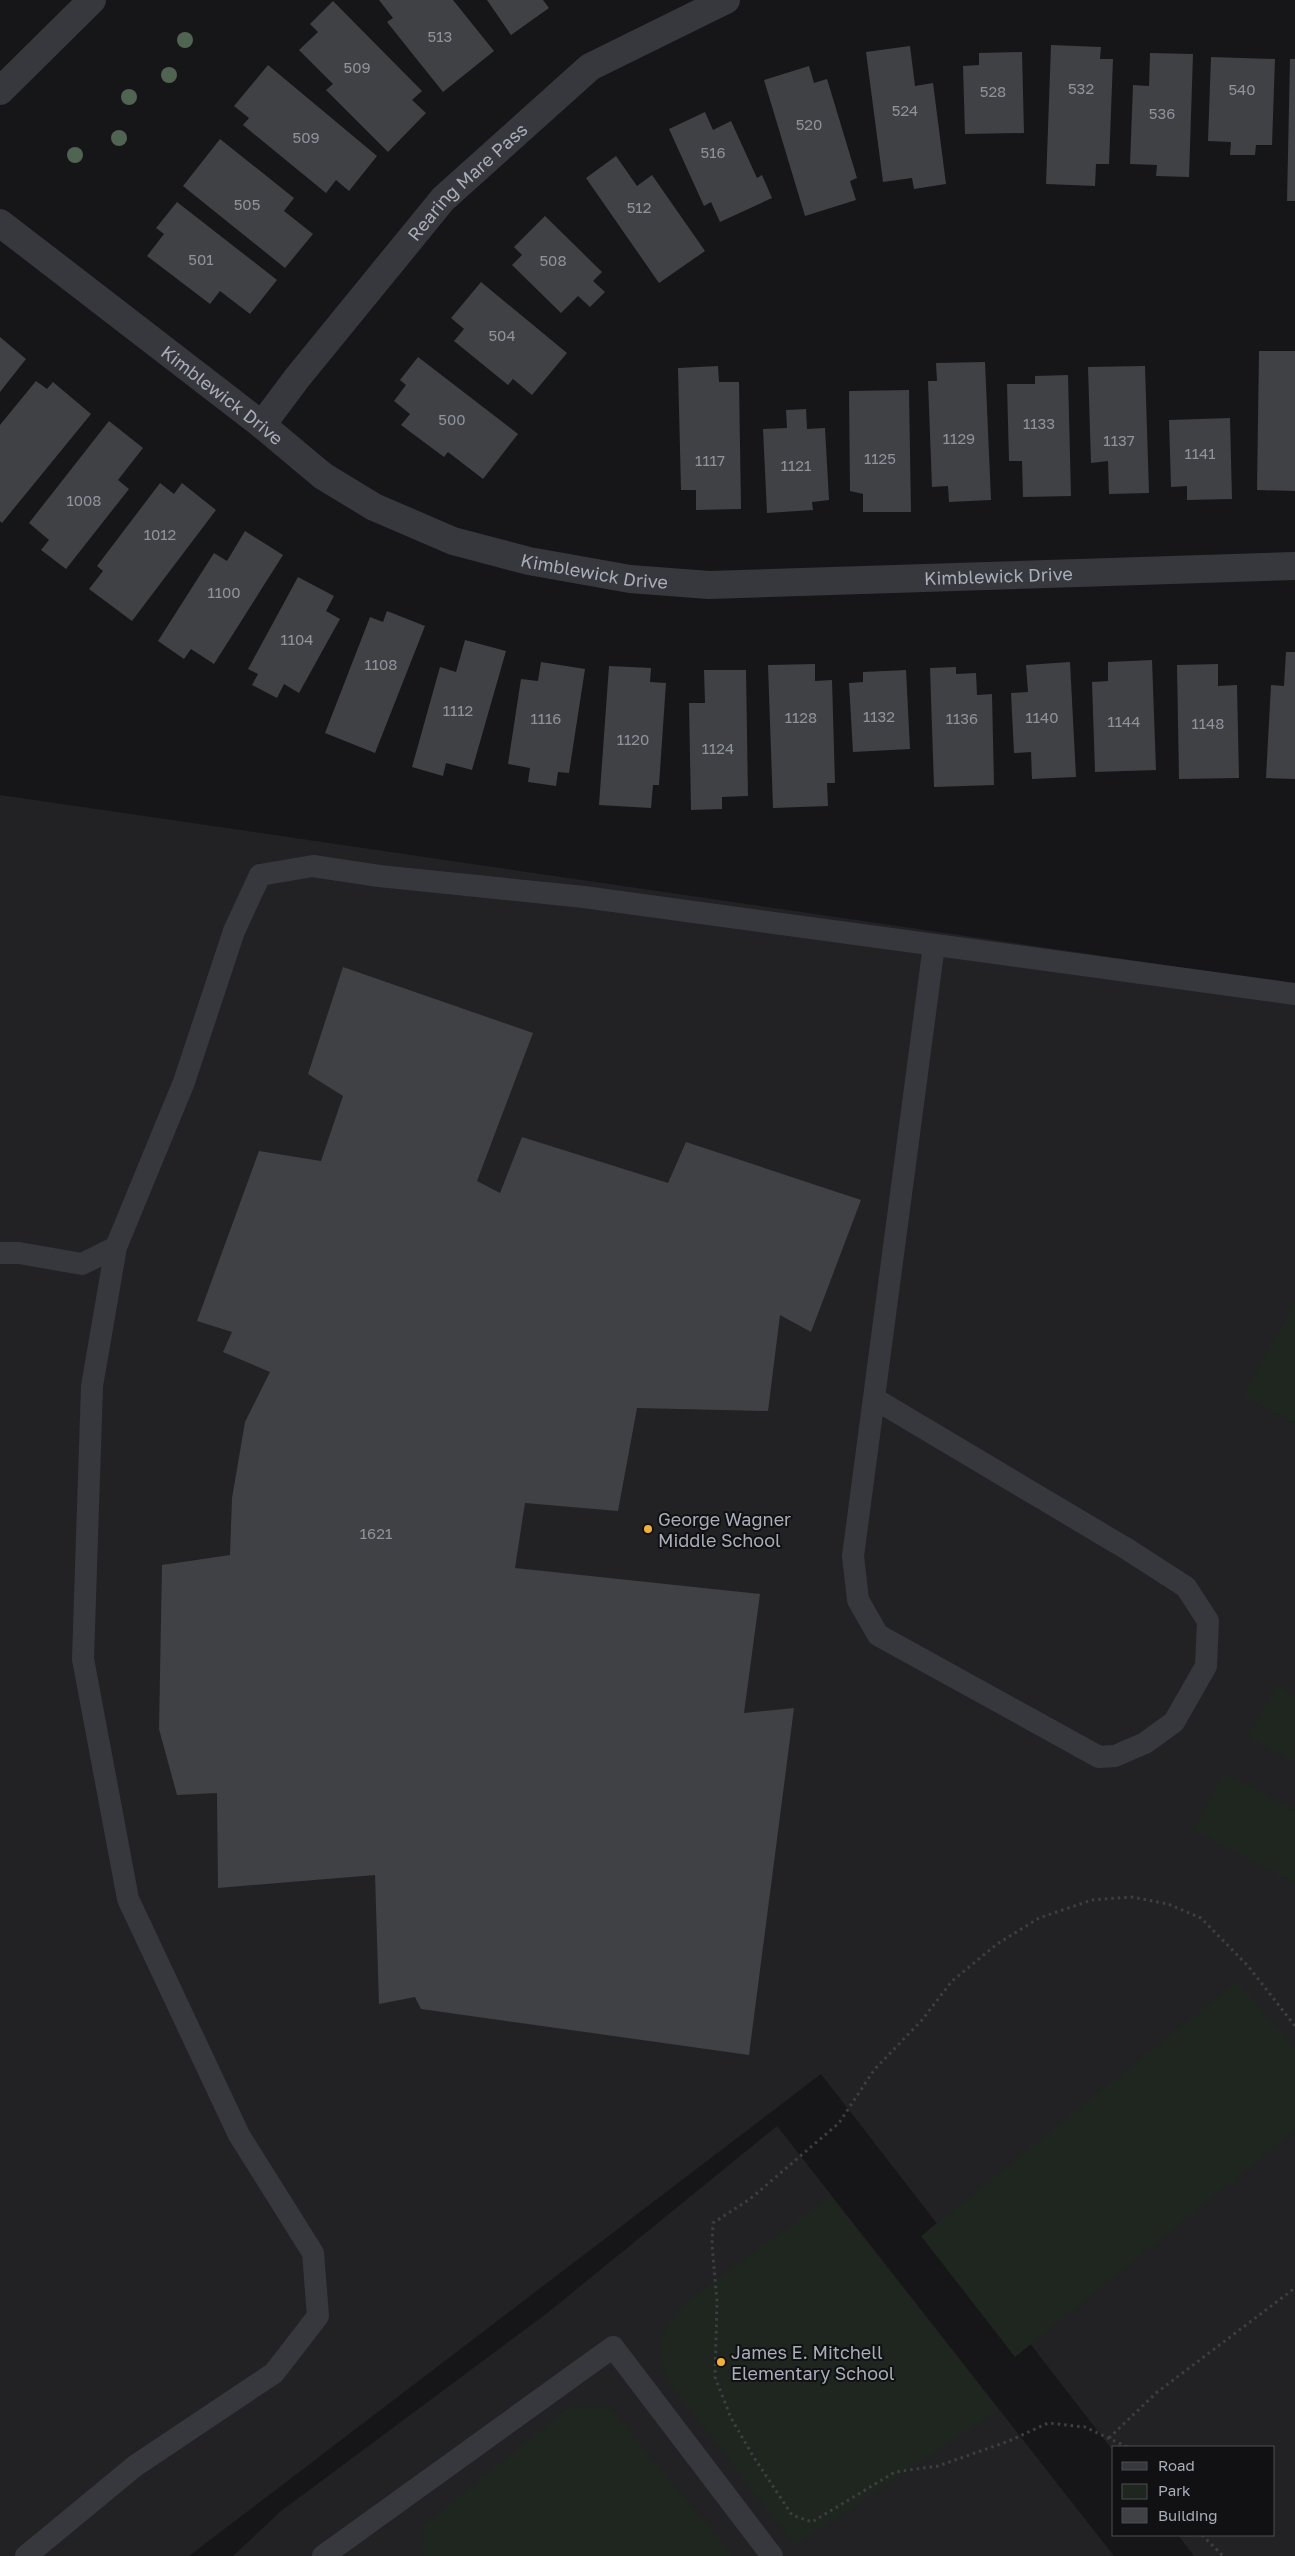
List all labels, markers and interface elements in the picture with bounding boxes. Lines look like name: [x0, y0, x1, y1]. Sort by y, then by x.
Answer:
house number: 513: [428, 27, 452, 45]
house number: 509: [343, 58, 371, 76]
house number: 532: [1068, 79, 1094, 97]
house number: 540: [1228, 80, 1256, 98]
house number: 528: [980, 82, 1006, 100]
house number: 524: [892, 101, 918, 119]
house number: 536: [1149, 104, 1175, 122]
house number: 520: [796, 115, 822, 133]
street label: Rearing Mare Pass: [403, 118, 532, 245]
house number: 509: [292, 128, 320, 146]
house number: 516: [700, 143, 726, 161]
house number: 505: [234, 195, 260, 213]
house number: 512: [627, 198, 651, 216]
house number: 501: [188, 250, 214, 268]
house number: 508: [539, 251, 567, 269]
house number: 504: [488, 326, 516, 344]
street label: Kimblewick Drive: [157, 340, 288, 449]
house number: 500: [438, 410, 466, 428]
house number: 1133: [1023, 414, 1055, 432]
house number: 1129: [943, 429, 975, 447]
house number: 1137: [1103, 431, 1135, 449]
house number: 1141: [1185, 444, 1215, 462]
house number: 1125: [864, 449, 896, 467]
house number: 1117: [695, 451, 725, 469]
house number: 1121: [781, 456, 811, 474]
house number: 1008: [66, 491, 102, 509]
house number: 1012: [144, 525, 176, 543]
street label: Kimblewick Drive: [519, 548, 669, 593]
street label: Kimblewick Drive: [924, 562, 1073, 589]
house number: 1100: [207, 583, 241, 601]
house number: 1104: [280, 630, 314, 648]
house number: 1108: [364, 655, 398, 673]
house number: 1112: [443, 701, 473, 719]
house number: 1132: [863, 707, 895, 725]
house number: 1128: [785, 708, 817, 726]
house number: 1140: [1025, 708, 1059, 726]
house number: 1116: [531, 709, 561, 727]
house number: 1136: [946, 709, 978, 727]
house number: 1144: [1108, 712, 1140, 730]
house number: 1148: [1192, 714, 1224, 732]
house number: 1120: [617, 730, 649, 748]
house number: 1124: [702, 739, 734, 757]
place label: George Wagner Middle School: [658, 1508, 791, 1551]
marker: George Wagner Middle School: [642, 1523, 654, 1535]
house number: 1621: [360, 1524, 392, 1542]
place label: James E. Mitchell Elementary School: [731, 2341, 895, 2384]
marker: James E. Mitchell Elementary School: [715, 2356, 727, 2368]
legend: [1112, 2446, 1275, 2536]
text: Road: [1158, 2456, 1195, 2474]
text: Park: [1158, 2481, 1191, 2499]
text: Building: [1158, 2506, 1218, 2524]

